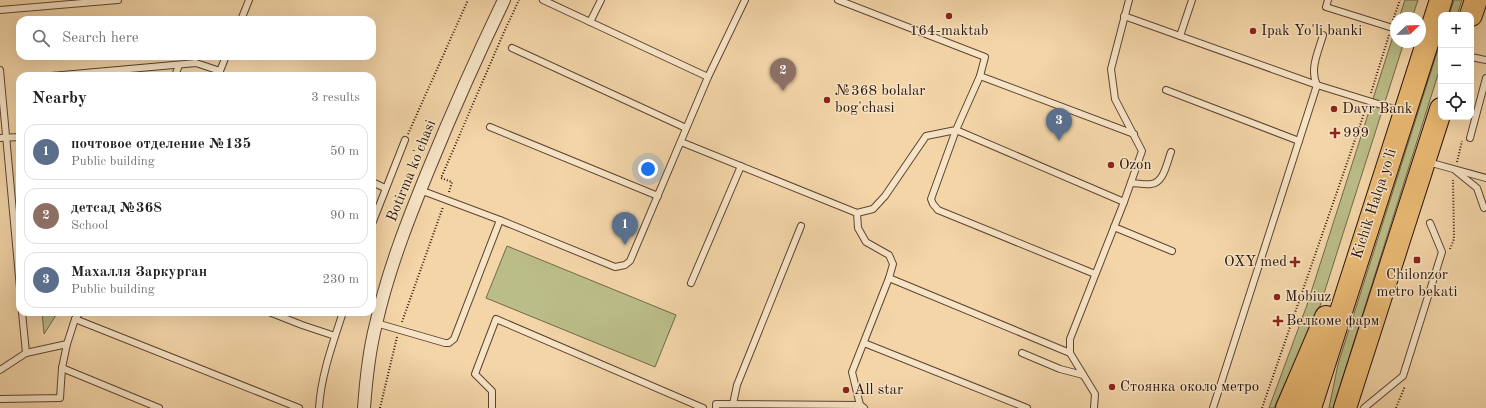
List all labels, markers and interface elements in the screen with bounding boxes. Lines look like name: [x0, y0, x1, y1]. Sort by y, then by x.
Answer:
marker: 164-maktab: [944, 11, 954, 21]
north arrow: [1390, 12, 1426, 48]
map controls: [1438, 12, 1474, 120]
button: +: [1438, 12, 1474, 48]
search box: [16, 16, 376, 60]
place label: 164-maktab: [909, 24, 989, 39]
place label: Ipak Yo'li banki: [1261, 24, 1362, 39]
marker: Ipak Yo'li banki: [1248, 26, 1258, 36]
icon: search: [30, 27, 52, 49]
text: Search here: [62, 31, 139, 46]
button: −: [1438, 48, 1474, 84]
pin: 2: [770, 58, 796, 91]
place label: №368 bolalar bog'chasi: [835, 84, 926, 116]
button: locate: [1438, 84, 1474, 120]
text: Nearby: [32, 90, 87, 107]
text: 3 results: [311, 91, 360, 104]
marker: №368 bolalar bog'chasi: [822, 95, 832, 105]
place label: Davr Bank: [1342, 102, 1413, 117]
marker: Davr Bank: [1329, 104, 1339, 114]
pin: 3: [1046, 108, 1072, 141]
street label: Botirma ko'chasi: [385, 118, 439, 224]
place label: 999: [1343, 126, 1369, 141]
marker: 999: [1330, 128, 1340, 138]
text: почтовое отделение №135: [71, 137, 251, 152]
text: 1: [42, 145, 50, 158]
text: 50 m: [330, 145, 359, 158]
street label: Kichik Halqa yo'li: [1350, 147, 1400, 261]
text: Public building: [71, 155, 155, 168]
place label: Ozon: [1119, 158, 1152, 173]
your location: [638, 159, 658, 179]
marker: Ozon: [1106, 160, 1116, 170]
text: детсад №368: [71, 201, 162, 216]
text: 2: [42, 209, 50, 222]
text: 90 m: [330, 209, 359, 222]
pin: 1: [612, 212, 638, 245]
text: School: [71, 219, 108, 232]
place label: OXY med: [1224, 255, 1287, 270]
marker: Chilonzor metro bekati: [1412, 255, 1422, 265]
marker: OXY med: [1290, 257, 1300, 267]
text: Махалля Заркурган: [71, 265, 207, 280]
place label: Chilonzor metro bekati: [1377, 268, 1457, 300]
text: 3: [42, 273, 50, 286]
text: 230 m: [322, 273, 359, 286]
text: Public building: [71, 283, 155, 296]
place label: Mobiuz: [1285, 290, 1331, 305]
marker: Mobiuz: [1272, 292, 1282, 302]
place label: Велкоме фарм: [1286, 314, 1380, 329]
marker: Велкоме фарм: [1273, 316, 1283, 326]
place label: Стоянка около метро: [1120, 380, 1259, 395]
marker: Стоянка около метро: [1107, 382, 1117, 392]
place label: All star: [854, 383, 903, 398]
marker: All star: [841, 385, 851, 395]

